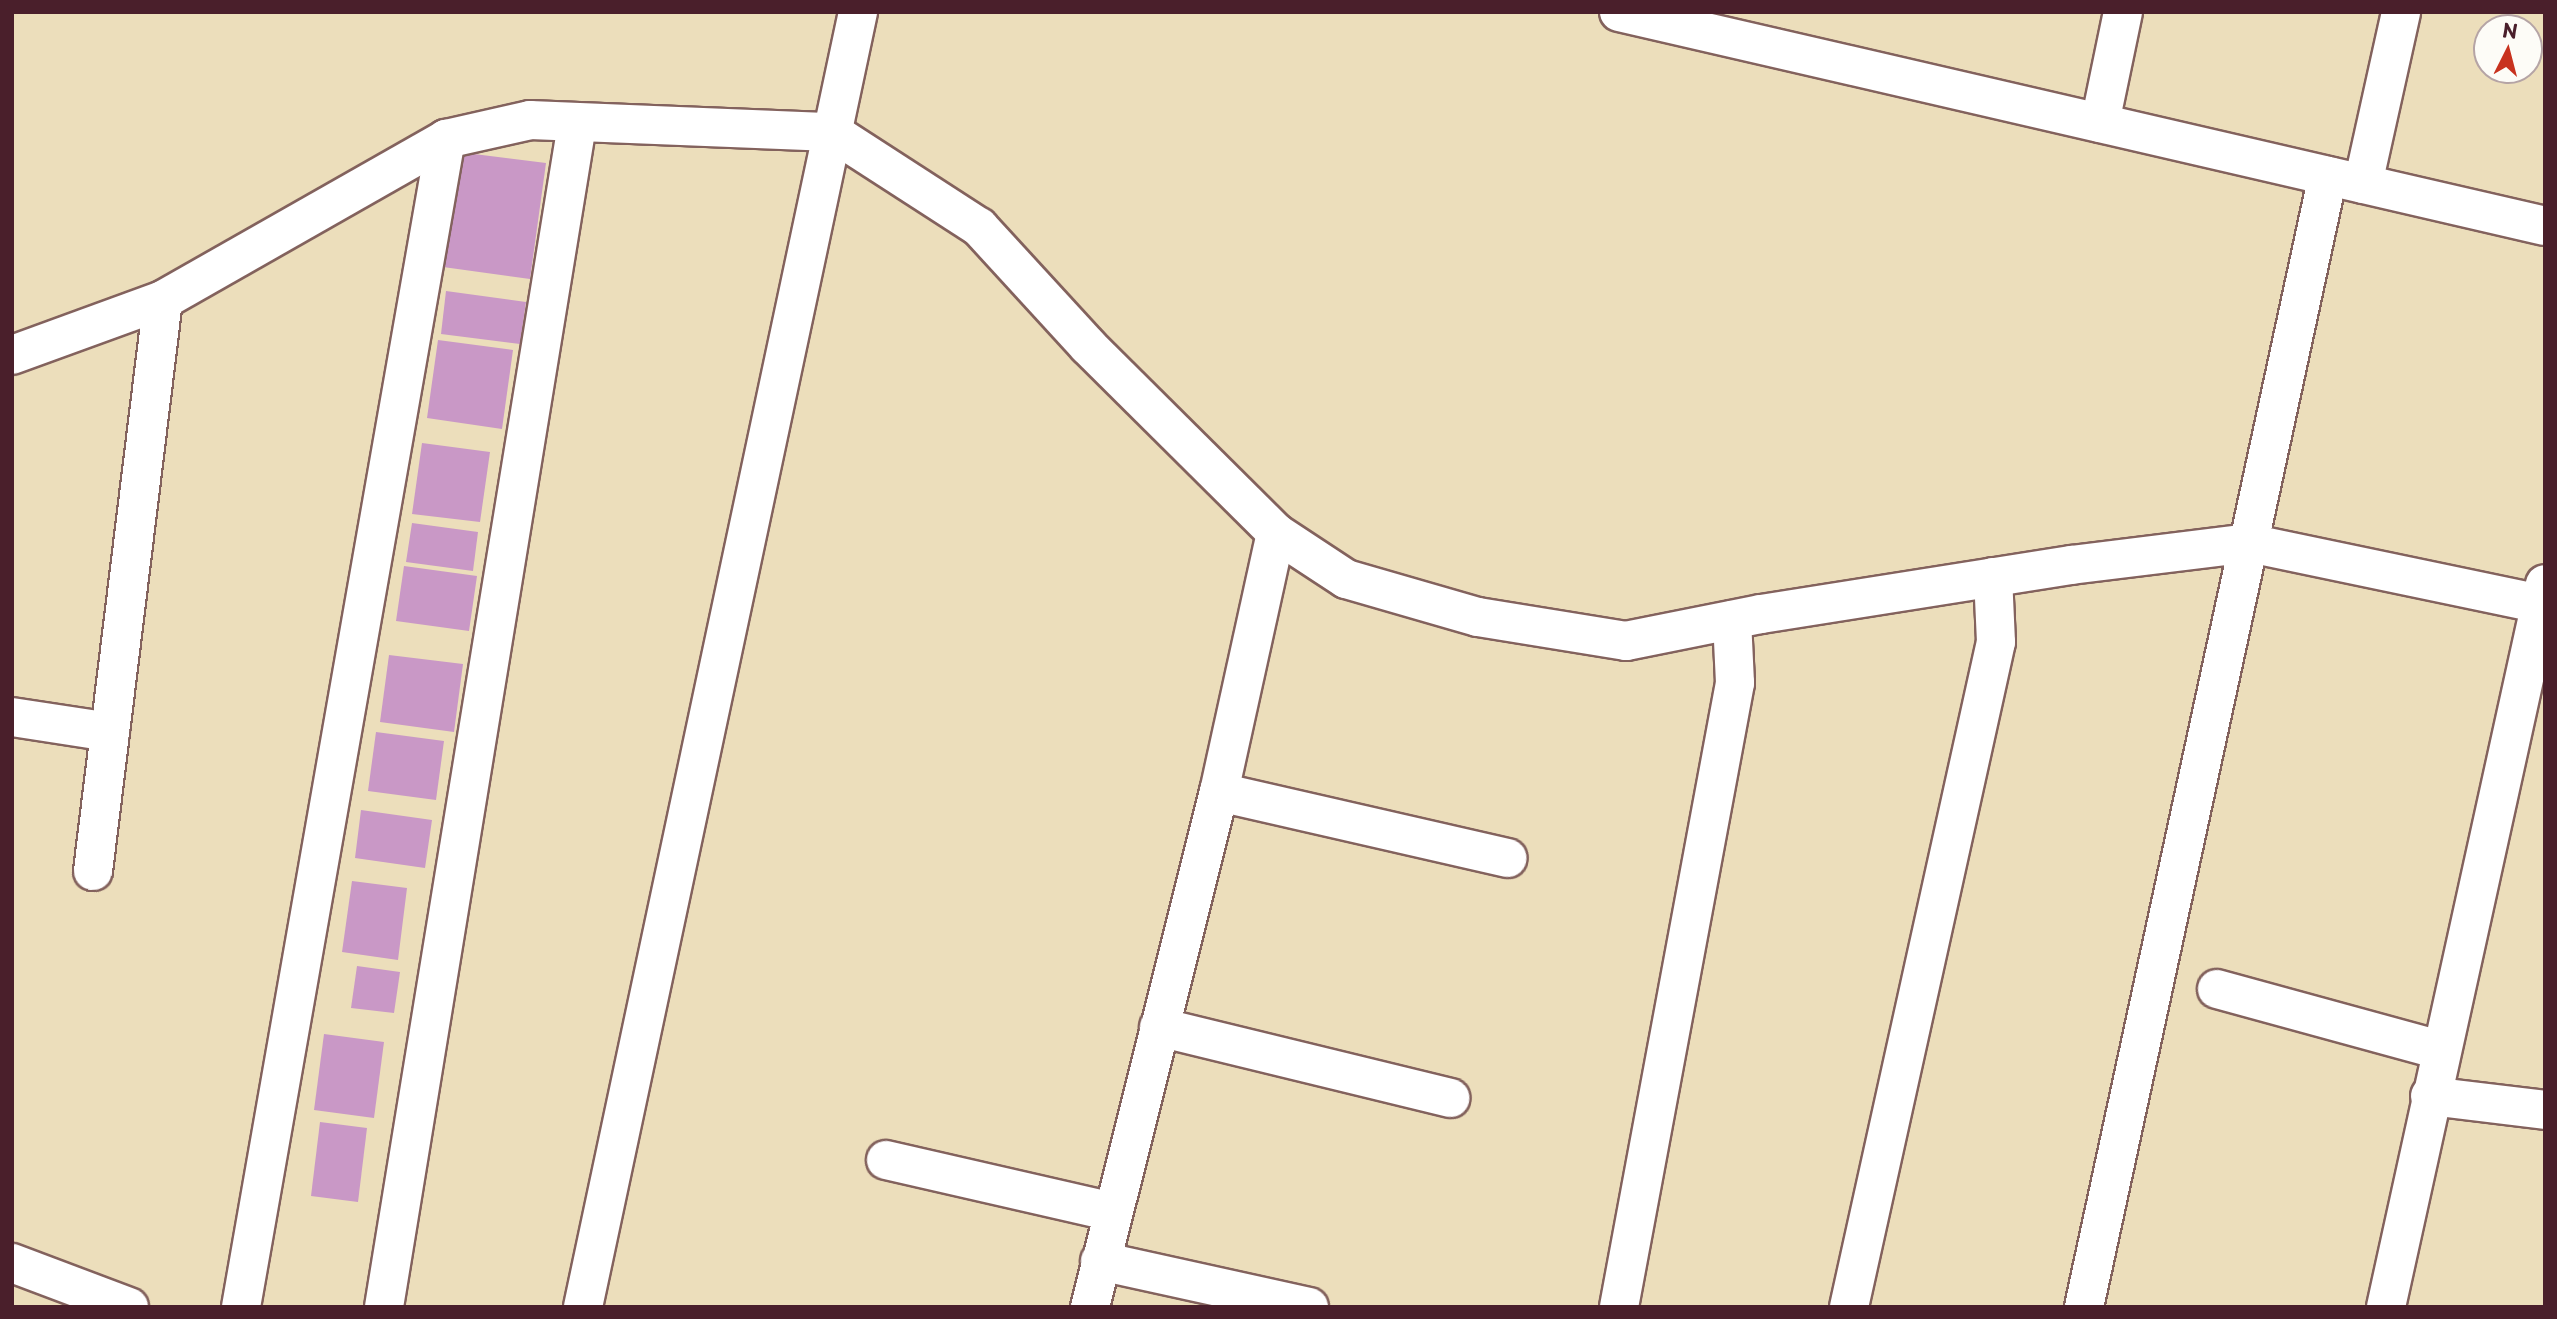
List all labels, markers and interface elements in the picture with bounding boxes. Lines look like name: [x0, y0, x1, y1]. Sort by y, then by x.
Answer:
north arrow: [2473, 14, 2543, 84]
text: N: [2501, 15, 2519, 45]

